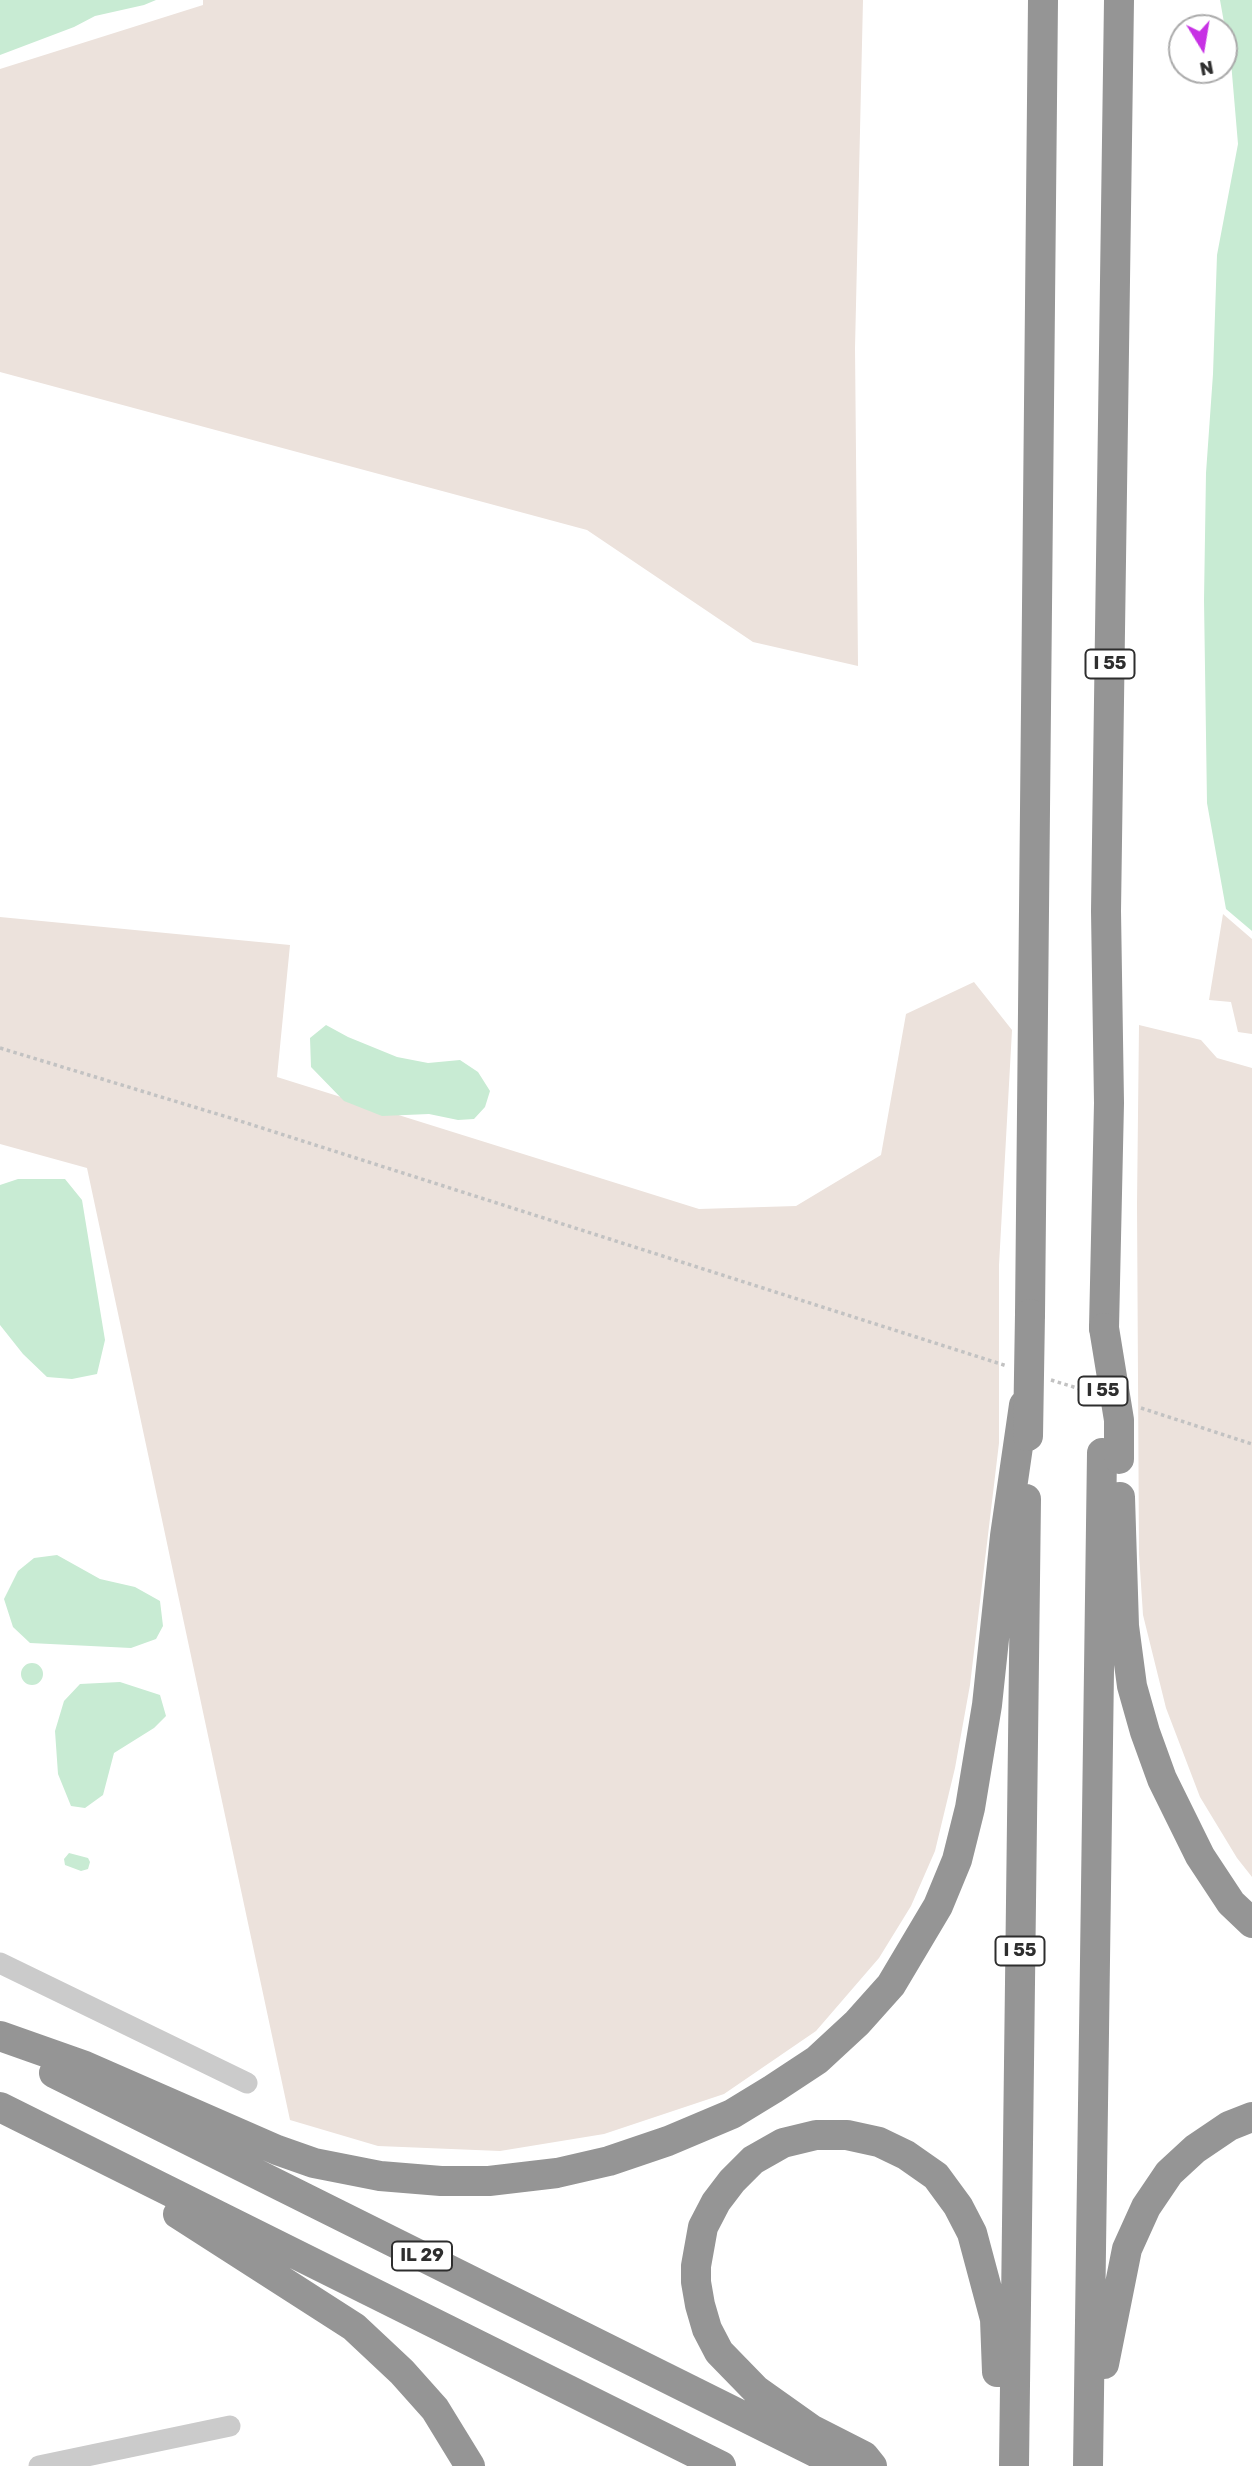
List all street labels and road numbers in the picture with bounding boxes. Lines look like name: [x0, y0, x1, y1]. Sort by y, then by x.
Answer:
road number: I 55: [1086, 650, 1134, 678]
road number: I 55: [1078, 1376, 1128, 1406]
road number: I 55: [996, 1937, 1044, 1966]
road number: IL 29: [392, 2242, 452, 2270]

